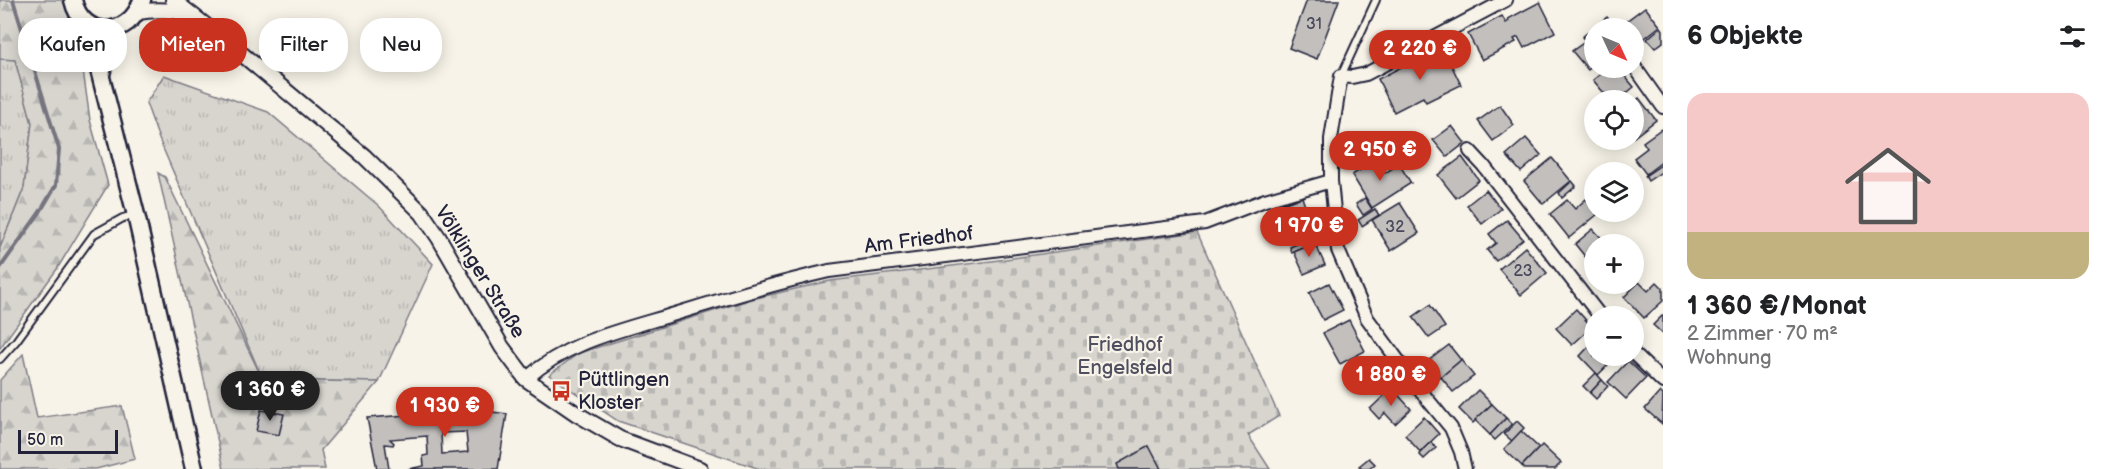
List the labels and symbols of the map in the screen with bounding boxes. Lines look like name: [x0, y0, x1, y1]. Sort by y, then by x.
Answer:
house number: 31: [1306, 15, 1322, 34]
north arrow: [1584, 18, 1644, 78]
pin: 2 220 €: [1365, 30, 1475, 81]
pin: 2 950 €: [1325, 131, 1435, 182]
street label: Völklinger Straße: [430, 201, 530, 343]
pin: 1 970 €: [1254, 207, 1364, 258]
house number: 32: [1385, 218, 1405, 237]
street label: Am Friedhof: [863, 221, 975, 259]
house number: 23: [1514, 262, 1533, 281]
park label: Friedhof Engelsfeld: [1077, 333, 1173, 380]
pin: 1 880 €: [1336, 356, 1446, 407]
place label: Püttlingen Kloster: [578, 368, 669, 415]
pin: 1 360 €: [215, 371, 325, 422]
bus stop icon: Püttlingen Kloster: [549, 379, 573, 403]
pin: 1 930 €: [390, 387, 500, 438]
scale bar: [18, 427, 118, 454]

